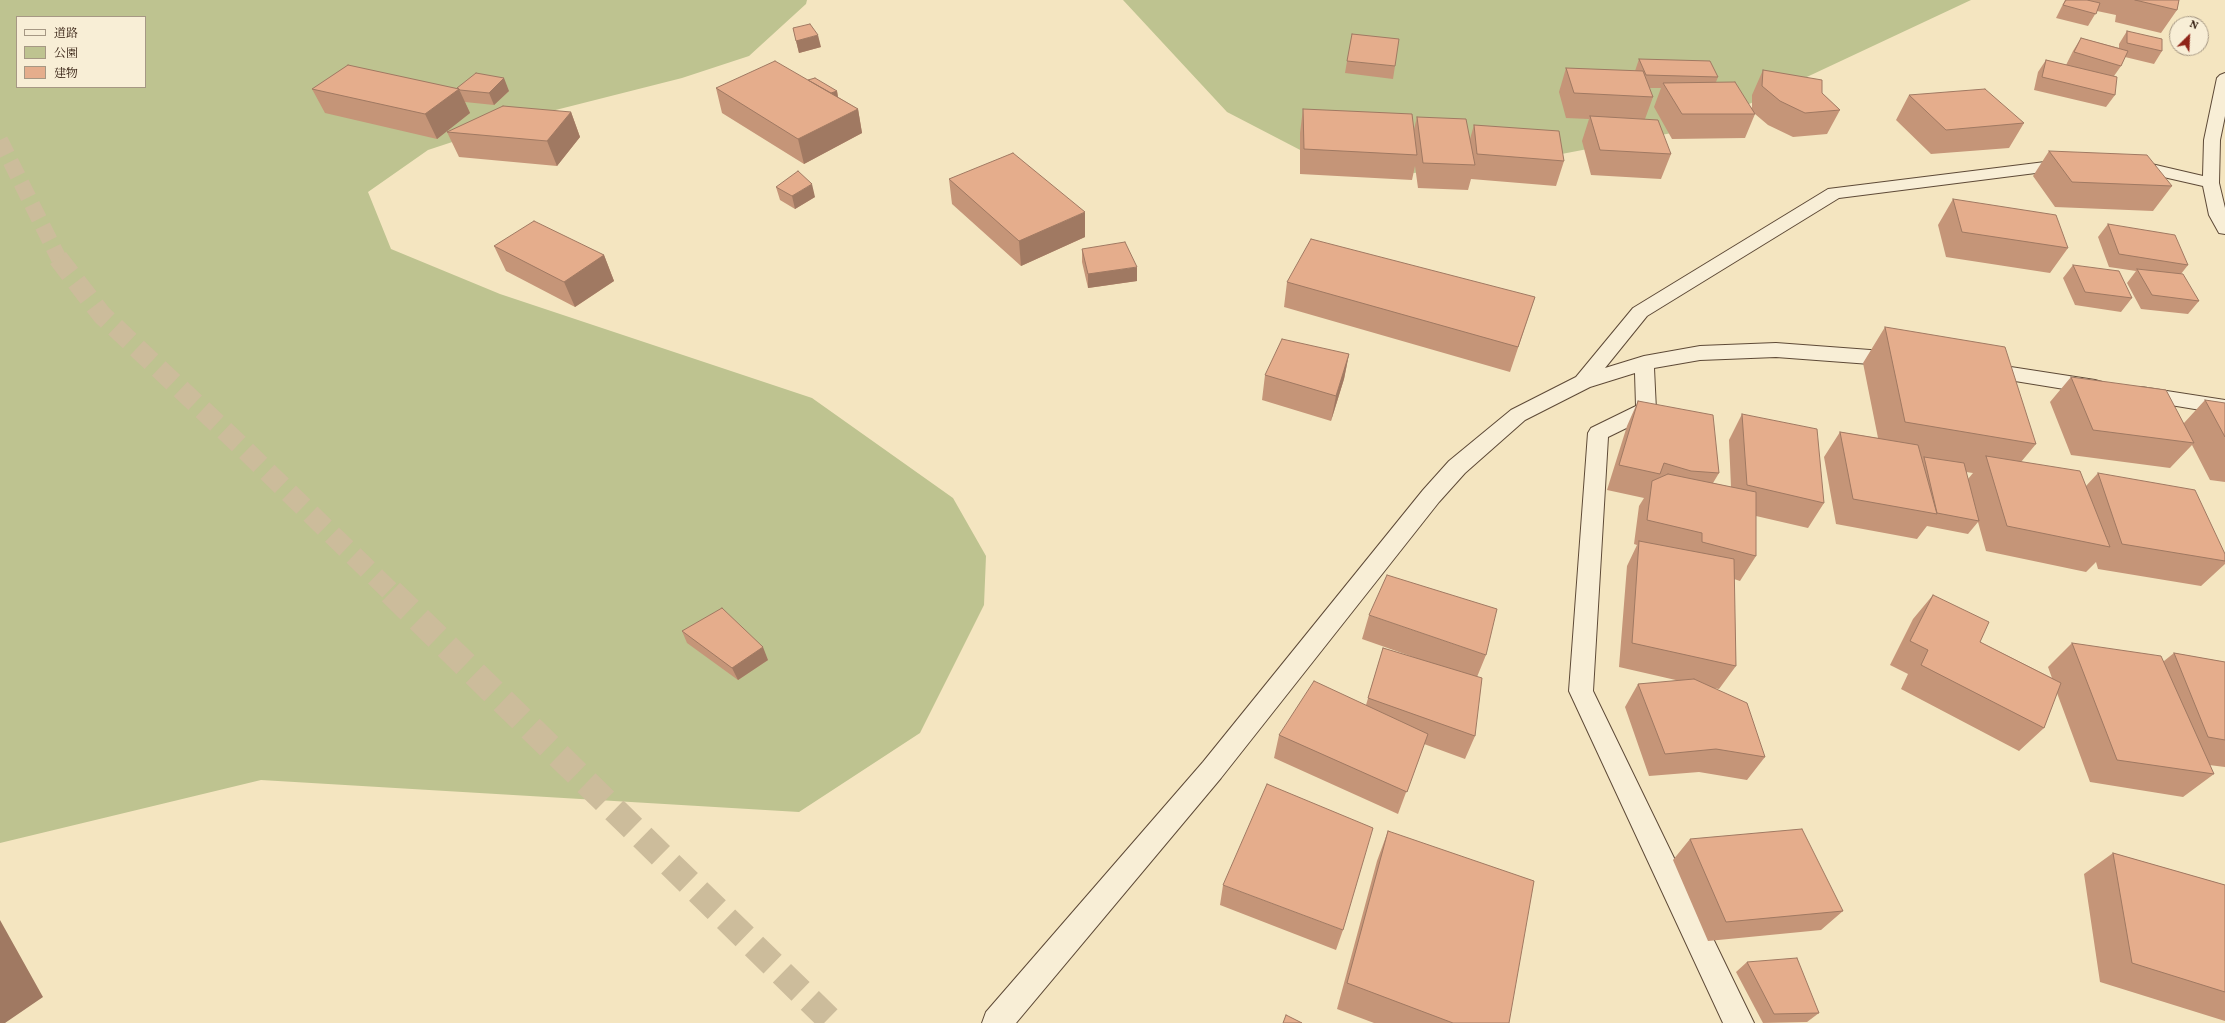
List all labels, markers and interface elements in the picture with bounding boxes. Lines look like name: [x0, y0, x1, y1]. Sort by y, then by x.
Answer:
legend: [16, 16, 146, 88]
north arrow: [2169, 16, 2209, 56]
text: N: [2187, 17, 2200, 34]
text: 道路: [54, 26, 78, 42]
text: 公園: [54, 46, 78, 62]
text: 建物: [54, 66, 78, 82]

